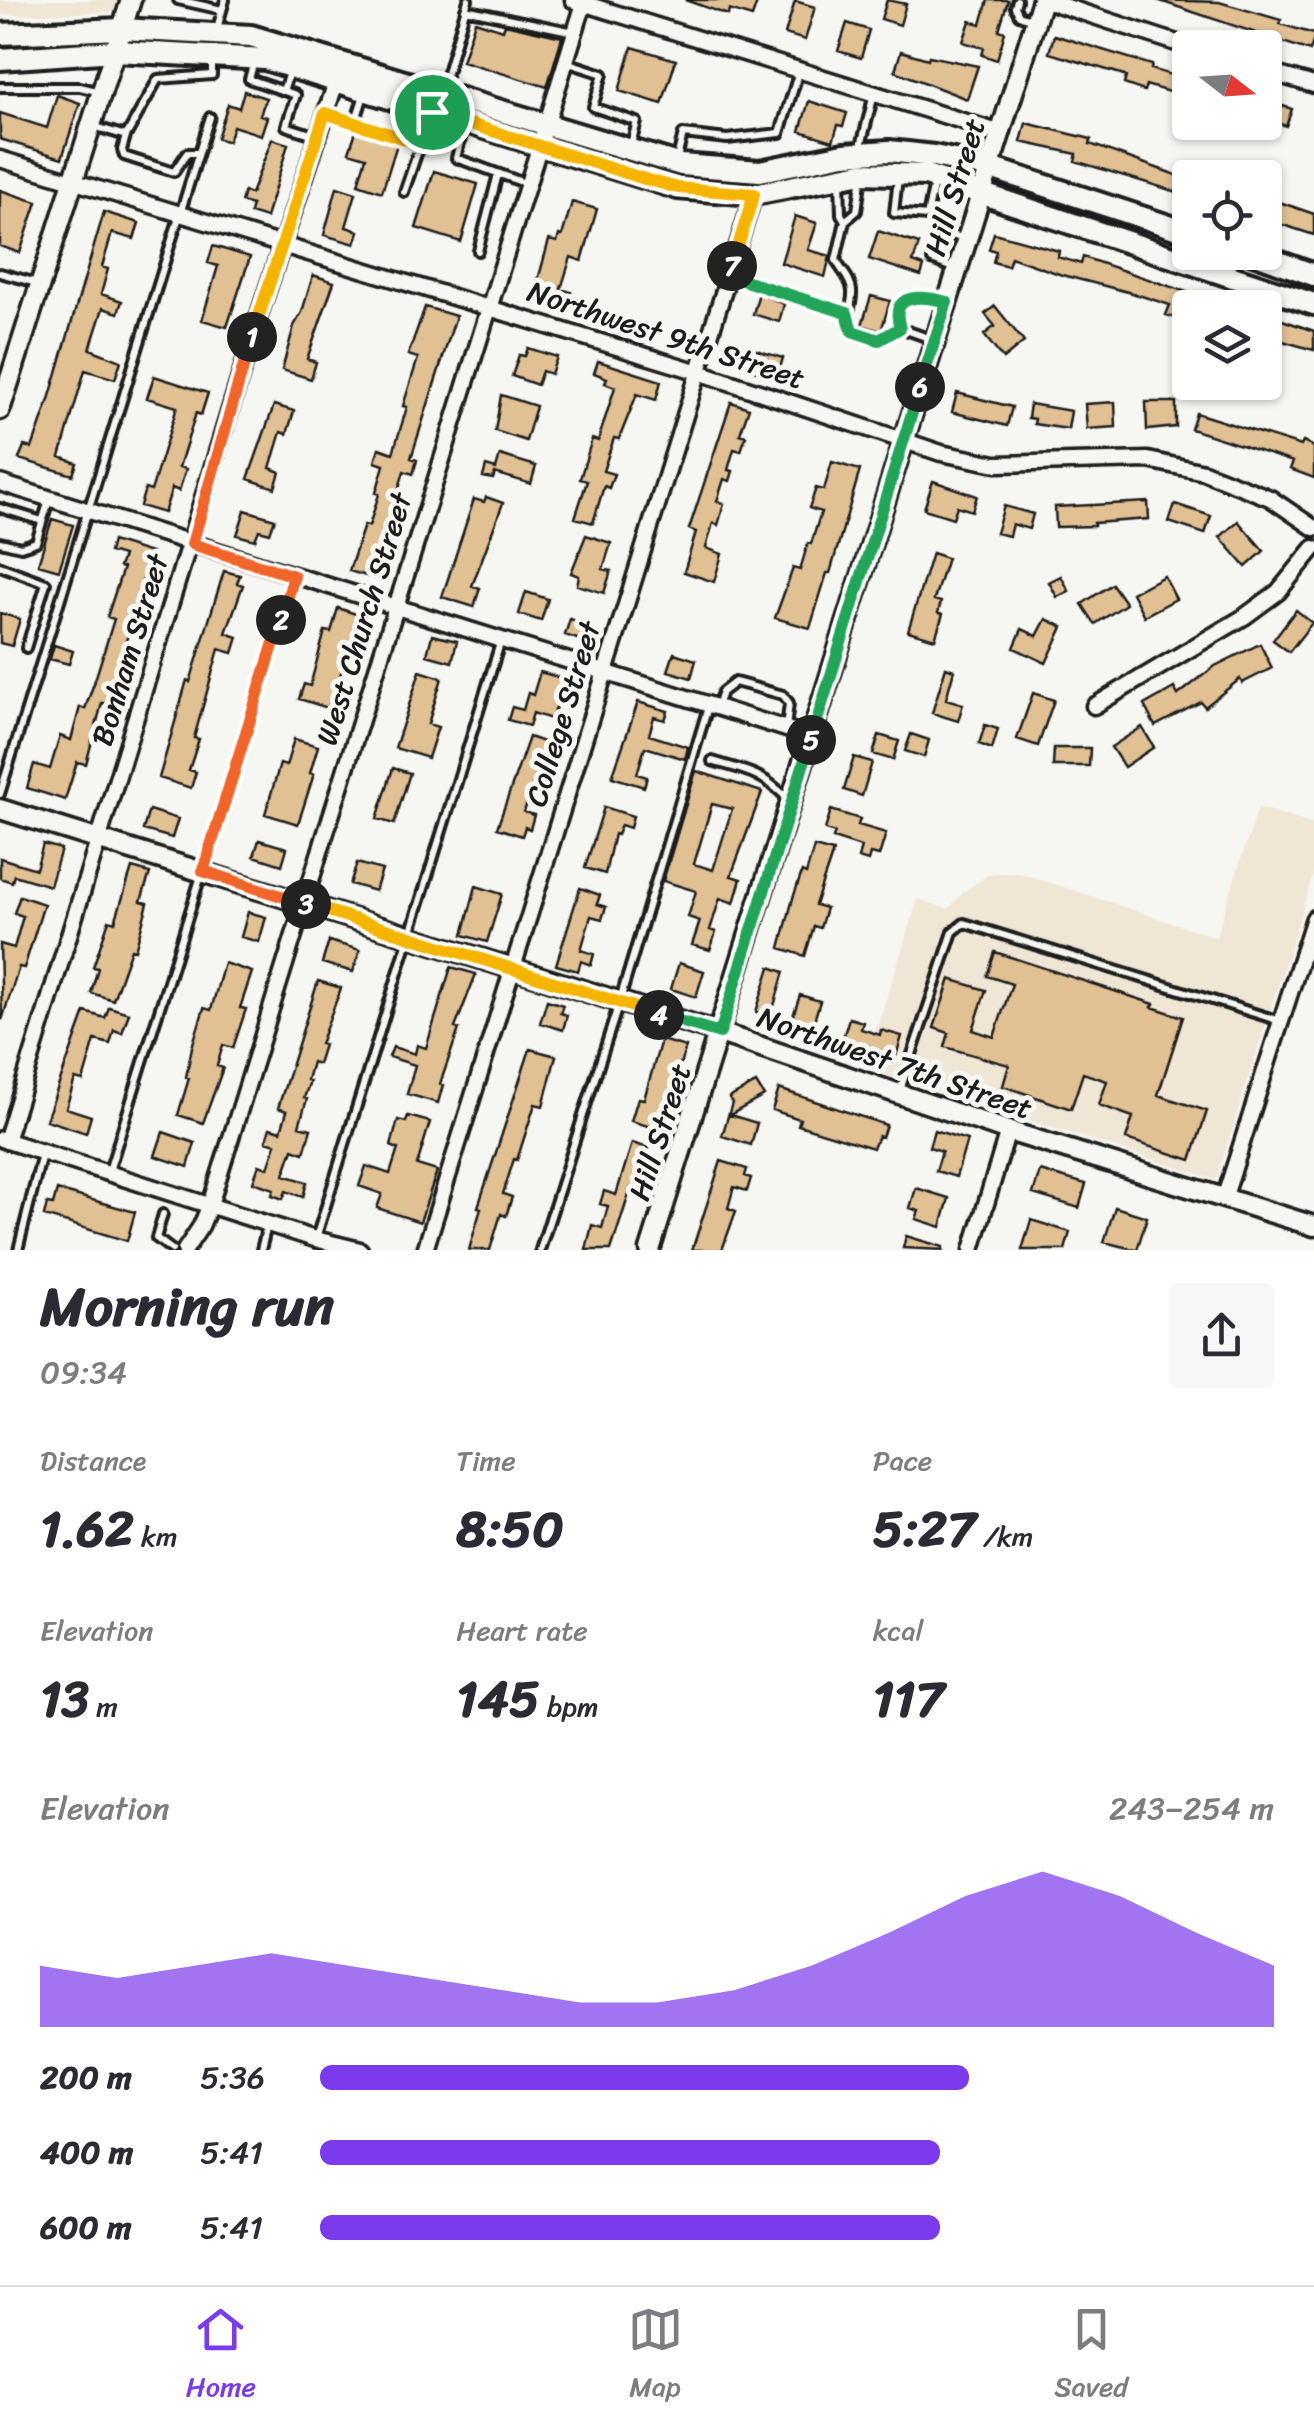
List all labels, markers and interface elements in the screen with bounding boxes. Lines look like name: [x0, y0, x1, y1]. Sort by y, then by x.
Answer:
north arrow: [1172, 30, 1282, 140]
map controls: [1172, 30, 1282, 400]
pin: [390, 70, 475, 155]
icon: arrive: [405, 85, 460, 140]
street label: Hill Street: [908, 111, 1002, 263]
button: locate: [1172, 160, 1282, 270]
pin: 7: [707, 241, 757, 291]
text: 7: [724, 241, 740, 290]
street label: Northwest 9th Street: [520, 265, 812, 405]
button: layers: [1172, 290, 1282, 400]
pin: 1: [227, 312, 277, 362]
text: 1: [246, 312, 258, 361]
pin: 6: [895, 362, 945, 412]
text: 6: [912, 362, 928, 411]
street label: West Church Street: [300, 484, 429, 752]
street label: Bonham Street: [75, 546, 185, 753]
pin: 2: [256, 595, 306, 645]
text: 2: [273, 595, 289, 644]
street label: College Street: [509, 613, 617, 813]
pin: 5: [786, 715, 836, 765]
text: 5: [802, 715, 820, 764]
pin: 3: [281, 879, 331, 929]
text: 3: [298, 879, 314, 928]
pin: 4: [634, 990, 684, 1040]
text: 4: [650, 990, 668, 1039]
street label: Northwest 7th Street: [750, 991, 1040, 1135]
street label: Hill Street: [612, 1056, 708, 1208]
text: Morning run: [40, 1258, 334, 1355]
button: share: [1169, 1283, 1274, 1388]
text: 09:34: [40, 1344, 127, 1401]
text: Distance: [40, 1436, 146, 1485]
text: Time: [456, 1436, 516, 1485]
text: Pace: [873, 1436, 932, 1485]
text: 1.62: [40, 1485, 134, 1574]
text: 8:50: [456, 1485, 564, 1574]
text: 5:27: [873, 1485, 976, 1574]
text: km: [134, 1512, 177, 1561]
text: /km: [976, 1512, 1033, 1561]
text: Elevation: [40, 1606, 153, 1655]
text: Heart rate: [456, 1606, 588, 1655]
text: kcal: [873, 1606, 924, 1655]
text: 13: [40, 1655, 89, 1744]
text: 145: [456, 1655, 540, 1744]
text: 117: [873, 1655, 944, 1744]
text: m: [89, 1682, 118, 1731]
text: bpm: [540, 1682, 599, 1731]
text: Elevation: [40, 1780, 170, 1837]
text: 243–254 m: [1109, 1780, 1274, 1837]
text: 200 m: [40, 2049, 132, 2106]
text: 5:36: [200, 2049, 265, 2106]
text: 400 m: [40, 2124, 133, 2181]
text: 5:41: [200, 2124, 263, 2181]
text: 600 m: [40, 2199, 132, 2256]
text: 5:41: [200, 2199, 263, 2256]
tab: Home: [186, 2302, 256, 2411]
tab: Map: [628, 2302, 683, 2411]
tab: Saved: [1054, 2302, 1128, 2411]

